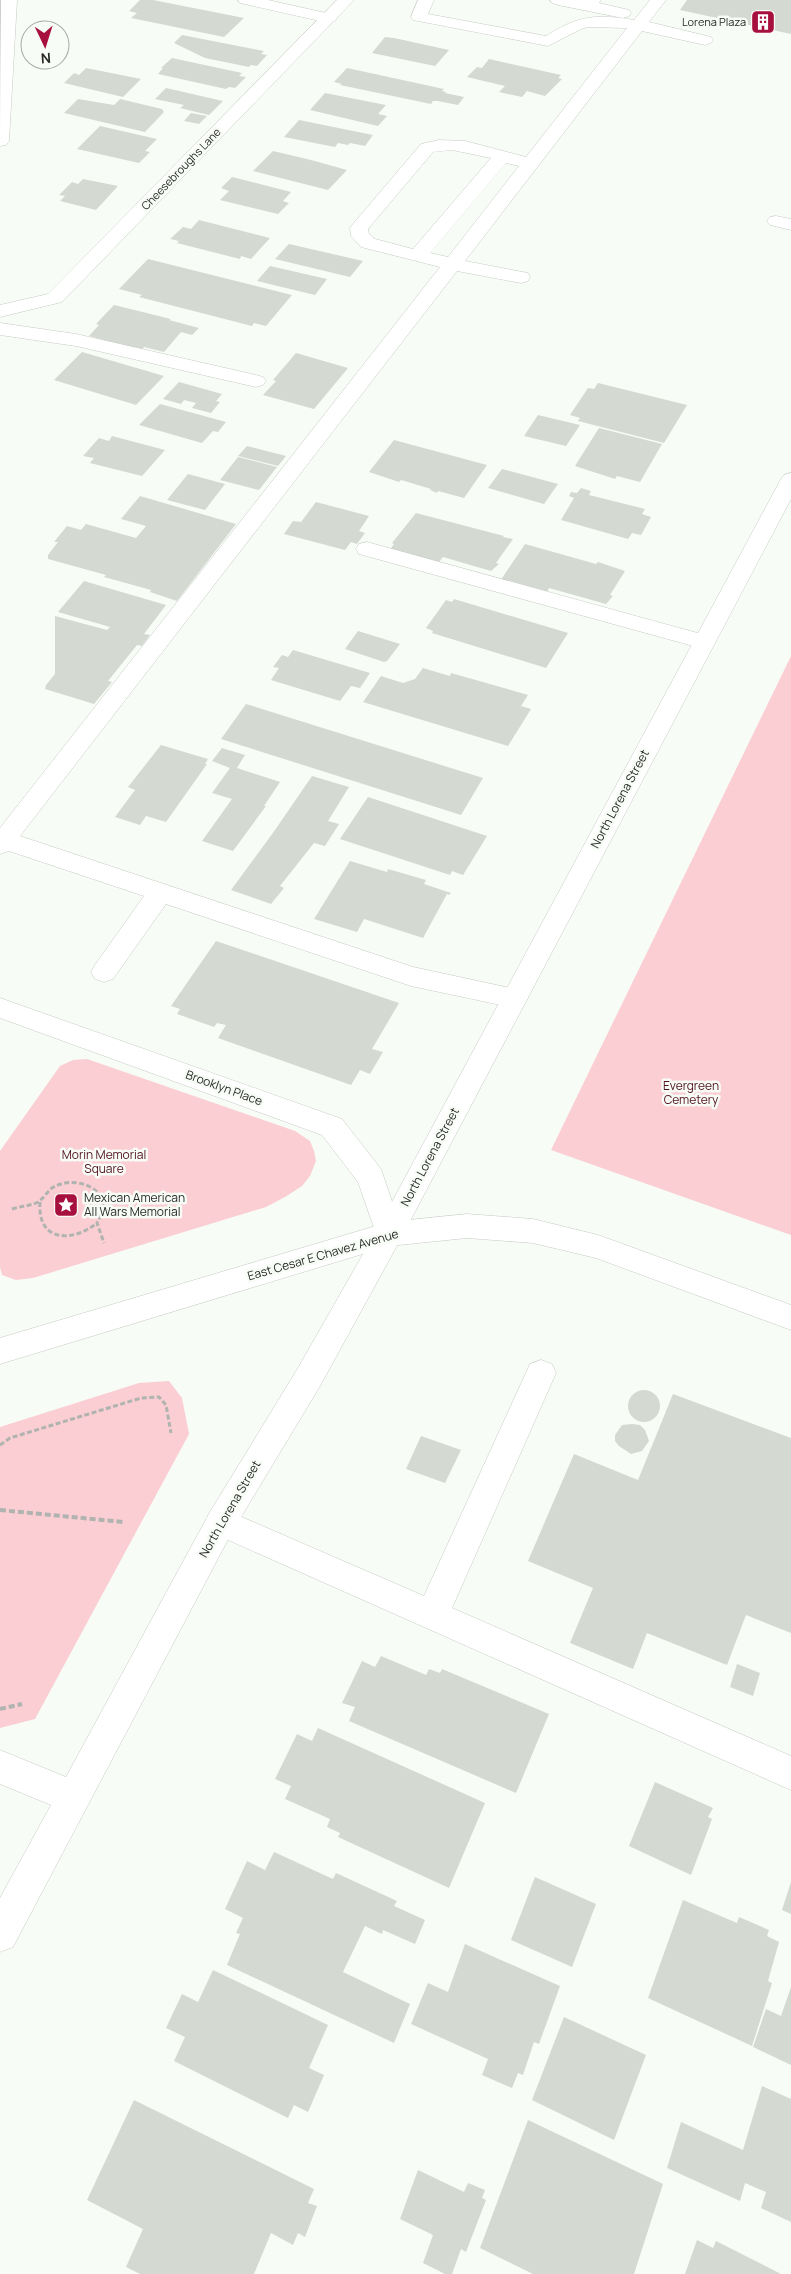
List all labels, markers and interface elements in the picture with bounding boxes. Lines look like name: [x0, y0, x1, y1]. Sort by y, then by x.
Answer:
building icon: Lorena Plaza: [750, 9, 776, 35]
place label: Lorena Plaza: [682, 14, 746, 29]
north arrow: [20, 20, 70, 70]
text: N: [40, 49, 52, 68]
street label: Cheesebroughs Lane: [138, 124, 224, 213]
street label: North Lorena Street: [586, 746, 653, 851]
street label: Brooklyn Place: [183, 1066, 265, 1109]
park label: Evergreen Cemetery: [663, 1077, 719, 1108]
street label: North Lorena Street: [396, 1104, 463, 1209]
park label: Morin Memorial Square: [62, 1146, 146, 1177]
place label: Mexican American All Wars Memorial: [84, 1189, 185, 1220]
place icon: Mexican American All Wars Memorial: [53, 1192, 79, 1218]
street label: East Cesar E Chavez Avenue: [245, 1225, 400, 1284]
street label: North Lorena Street: [195, 1457, 264, 1560]

